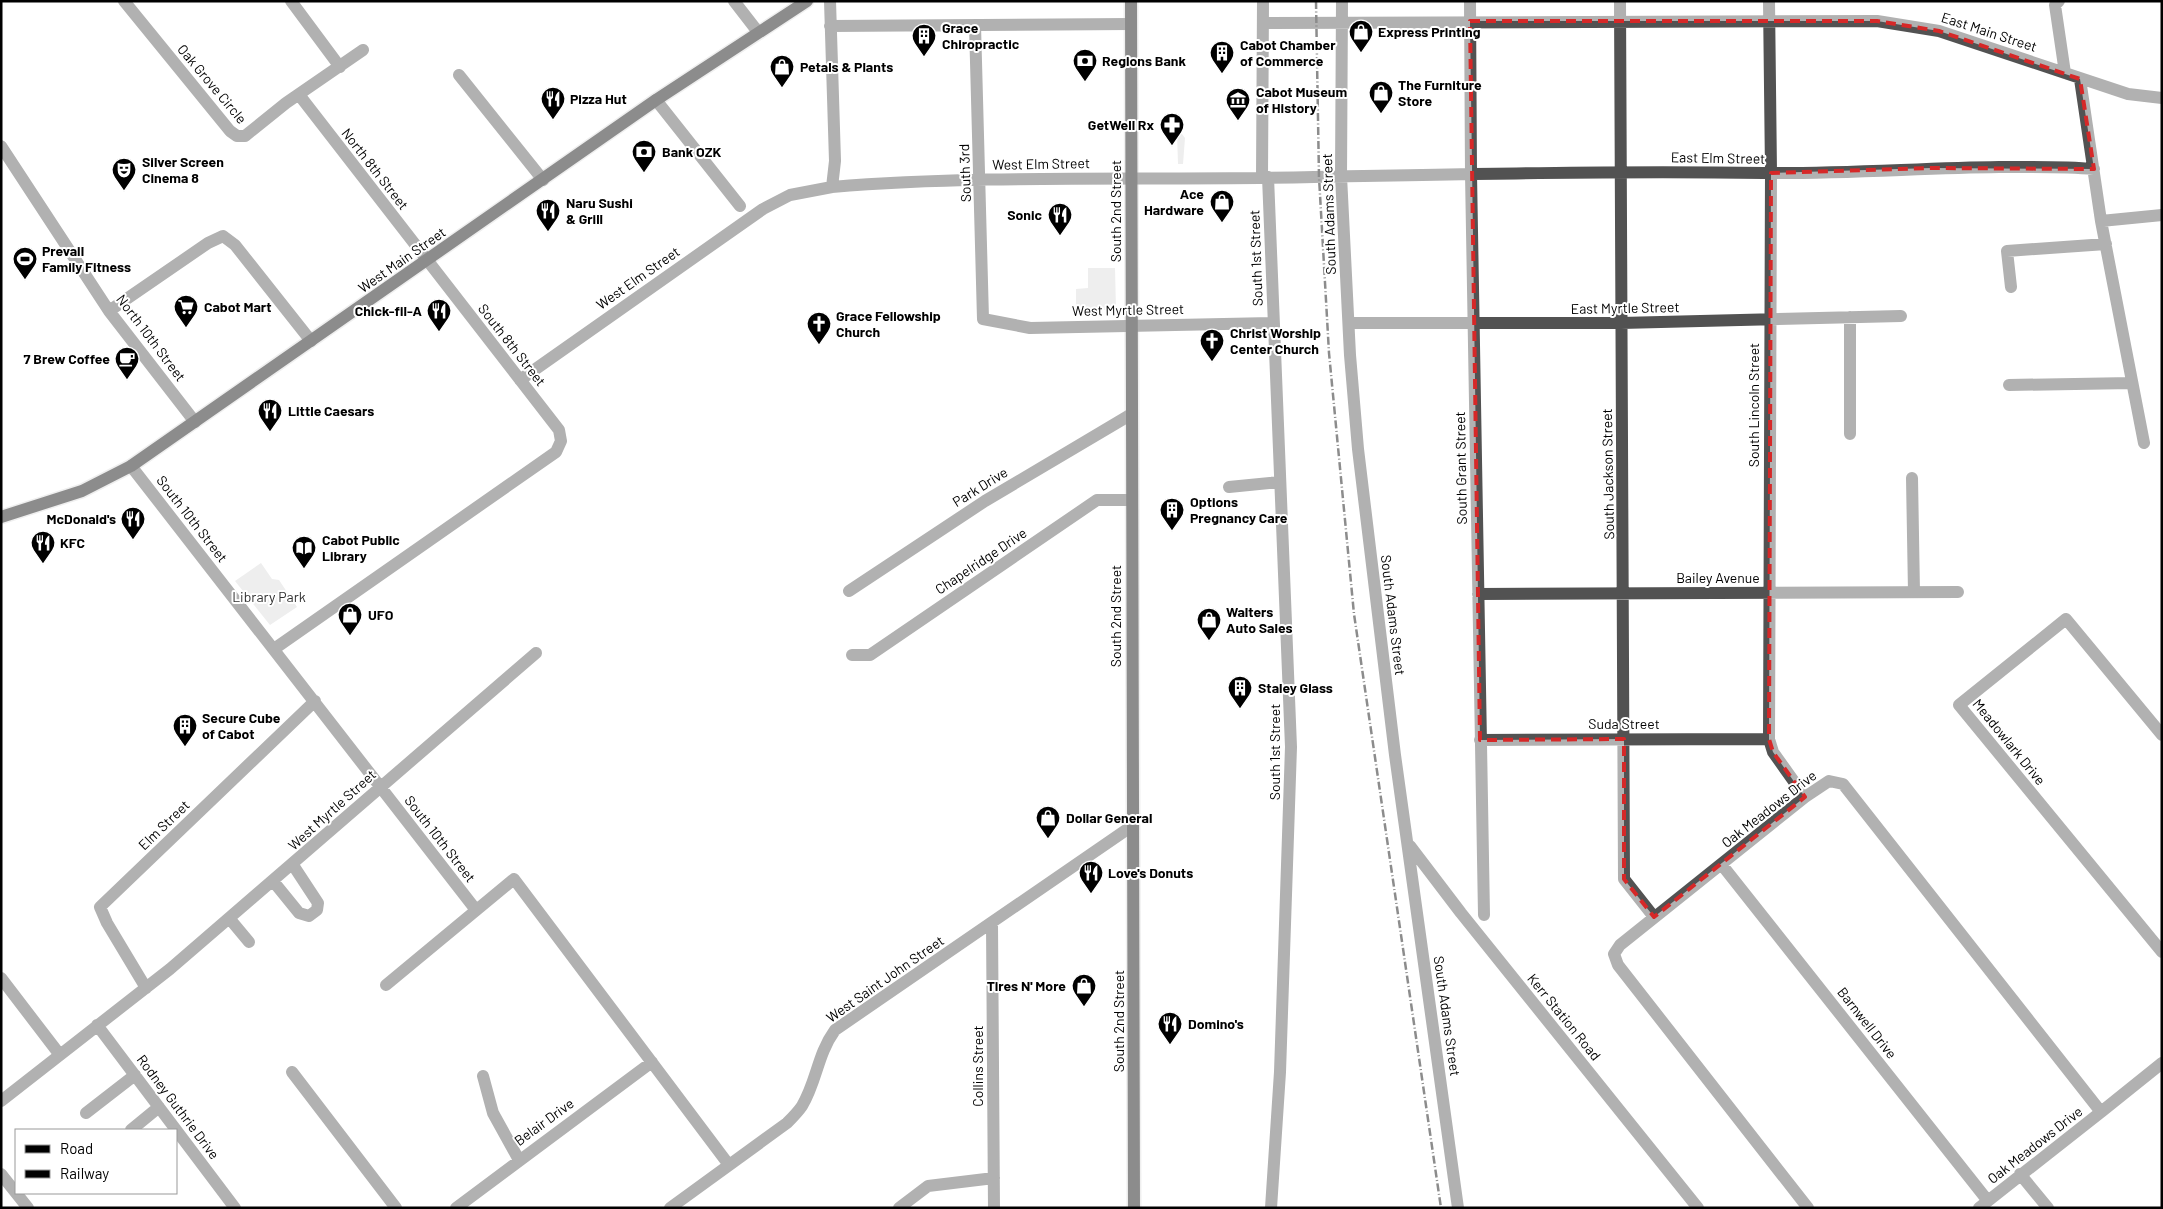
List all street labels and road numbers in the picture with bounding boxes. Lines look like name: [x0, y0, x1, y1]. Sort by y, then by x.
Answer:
street label: East Main Street: [1939, 8, 2039, 55]
street label: Oak Grove Circle: [174, 41, 250, 127]
street label: North 8th Street: [338, 125, 413, 213]
street label: South 3rd: [955, 143, 974, 203]
street label: East Elm Street: [1671, 148, 1765, 167]
street label: South Adams Street: [1318, 153, 1339, 275]
street label: West Elm Street: [992, 154, 1090, 173]
street label: South 2nd Street: [1107, 160, 1124, 262]
street label: South 1st Street: [1245, 210, 1266, 307]
street label: West Main Street: [355, 223, 449, 296]
street label: West Elm Street: [593, 243, 683, 313]
street label: North 10th Street: [113, 291, 190, 384]
street label: East Myrtle Street: [1570, 298, 1680, 317]
street label: South 8th Street: [475, 300, 550, 389]
street label: West Myrtle Street: [1072, 300, 1184, 319]
street label: South Lincoln Street: [1745, 343, 1762, 467]
street label: South Jackson Street: [1598, 408, 1617, 540]
street label: South Grant Street: [1451, 411, 1470, 525]
street label: Park Drive: [949, 463, 1010, 510]
street label: South 10th Street: [153, 472, 231, 565]
street label: Chapelridge Drive: [932, 524, 1030, 597]
street label: South Adams Street: [1378, 554, 1409, 676]
street label: South 2nd Street: [1107, 565, 1124, 667]
street label: Bailey Avenue: [1676, 569, 1760, 586]
street label: Meadowlark Drive: [1969, 695, 2049, 788]
street label: South 1st Street: [1266, 704, 1283, 800]
street label: Suda Street: [1588, 715, 1660, 732]
street label: West Myrtle Street: [284, 766, 379, 853]
street label: Oak Meadows Drive: [1718, 766, 1819, 851]
street label: South 10th Street: [401, 792, 479, 885]
street label: Elm Street: [135, 796, 193, 853]
street label: West Saint John Street: [823, 932, 947, 1026]
street label: South Adams Street: [1431, 955, 1464, 1077]
street label: South 2nd Street: [1110, 970, 1127, 1072]
street label: Kerr Station Road: [1524, 970, 1605, 1064]
street label: Barnwell Drive: [1834, 984, 1901, 1062]
street label: Collins Street: [969, 1025, 986, 1107]
street label: Rodney Guthrie Drive: [134, 1051, 223, 1162]
street label: Belair Drive: [511, 1094, 577, 1149]
street label: Oak Meadows Drive: [1984, 1102, 2085, 1187]

